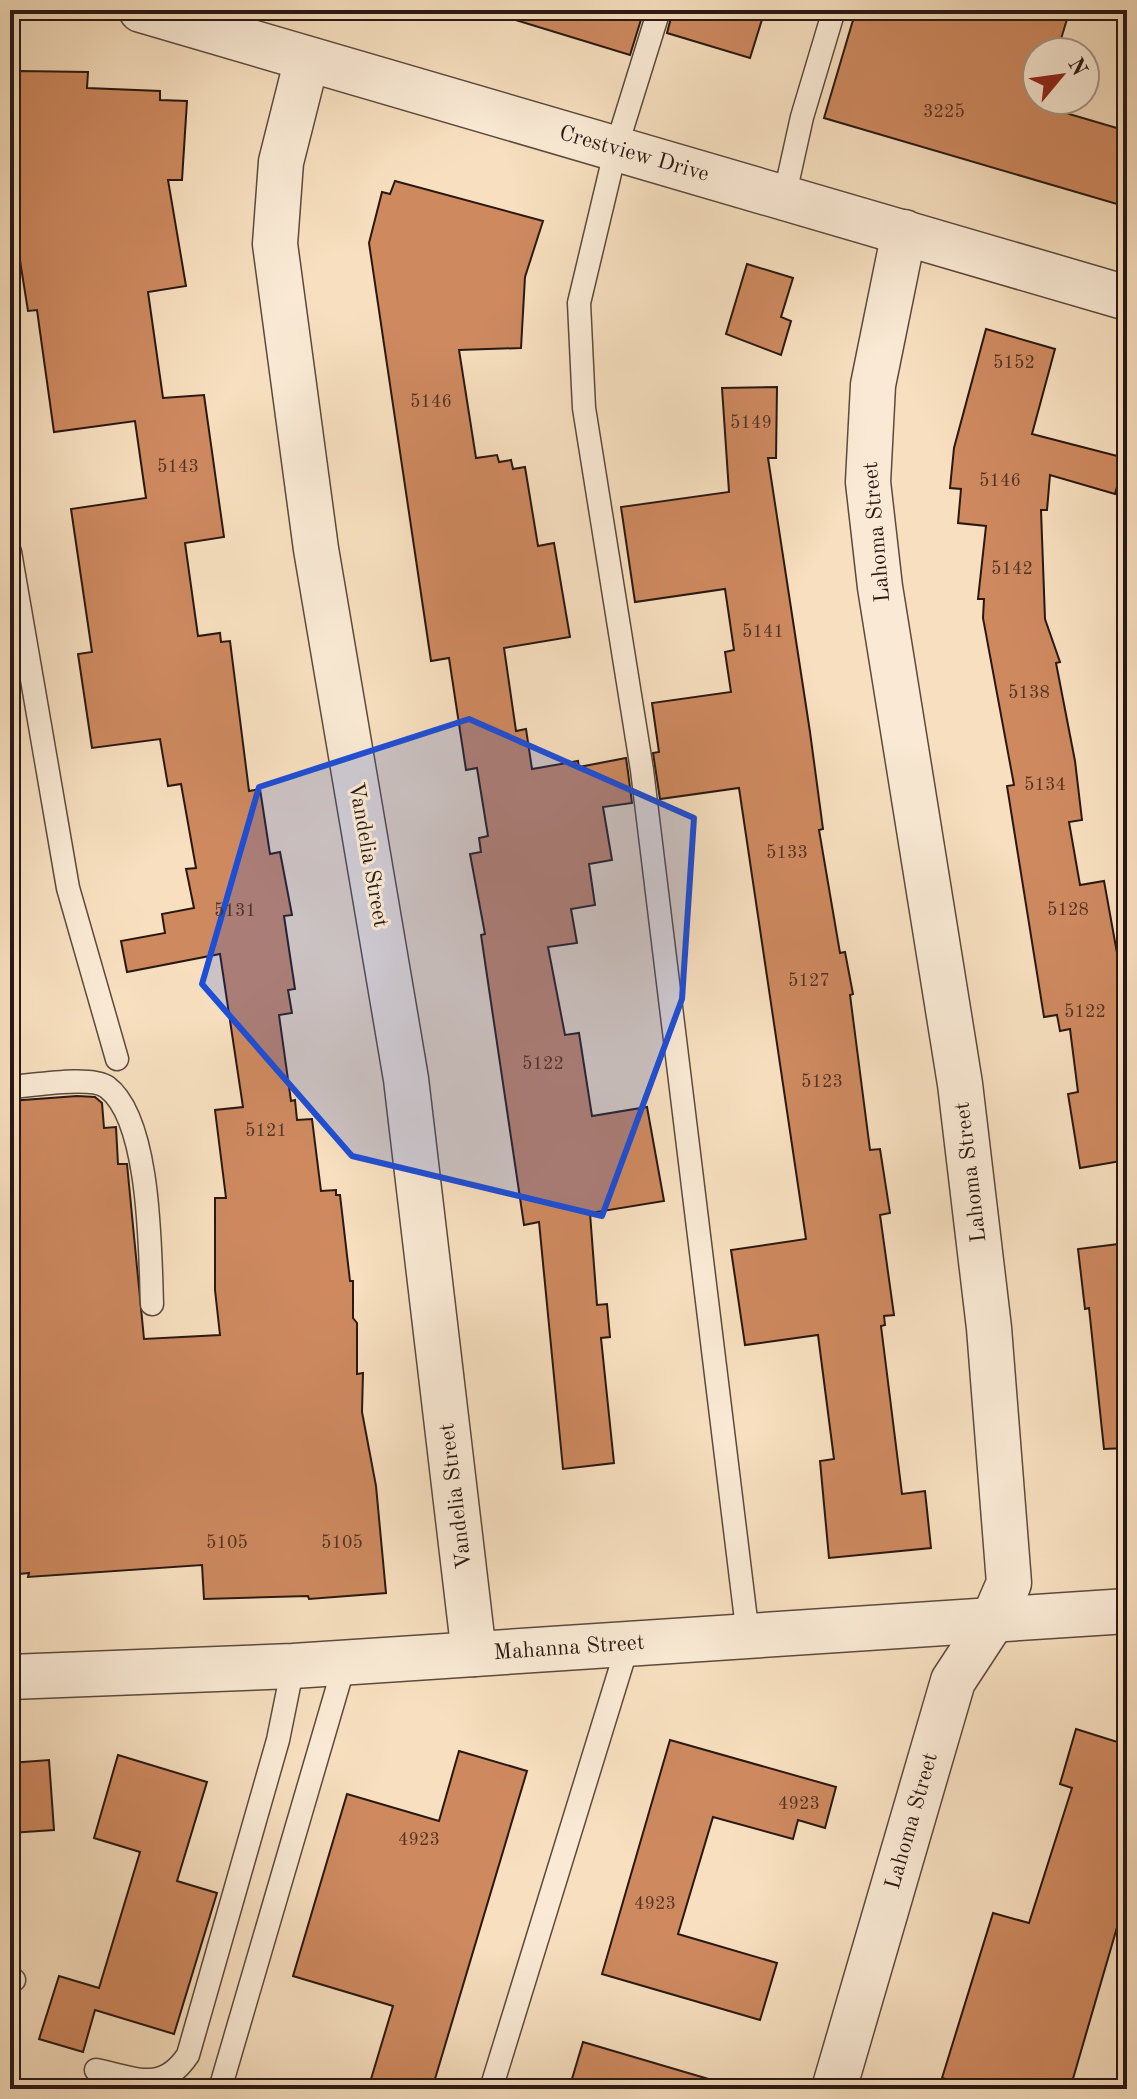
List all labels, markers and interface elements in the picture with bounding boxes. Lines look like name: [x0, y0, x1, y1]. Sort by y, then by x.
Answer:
north arrow: [1021, 36, 1101, 116]
text: N: [1063, 55, 1091, 80]
house number: 3225: [923, 103, 965, 121]
street label: Crestview Drive: [557, 122, 711, 186]
house number: 5152: [993, 354, 1035, 372]
house number: 5146: [410, 393, 452, 411]
house number: 5149: [730, 414, 772, 432]
house number: 5143: [157, 458, 199, 476]
street label: Lahoma Street: [860, 461, 894, 603]
house number: 5146: [979, 472, 1021, 490]
house number: 5142: [991, 560, 1033, 578]
house number: 5141: [742, 623, 784, 641]
house number: 5138: [1008, 684, 1050, 702]
house number: 5134: [1024, 776, 1066, 794]
street label: Vandelia Street: [344, 781, 392, 929]
house number: 5133: [766, 844, 808, 862]
house number: 5128: [1047, 901, 1089, 919]
house number: 5131: [214, 902, 256, 920]
house number: 5127: [788, 972, 830, 990]
house number: 5122: [1064, 1003, 1106, 1021]
house number: 5122: [522, 1055, 564, 1073]
house number: 5123: [801, 1073, 843, 1091]
street label: Lahoma Street: [951, 1101, 991, 1243]
house number: 5121: [245, 1122, 287, 1140]
street label: Vandelia Street: [436, 1422, 476, 1570]
house number: 5105: [206, 1534, 248, 1552]
house number: 5105: [321, 1534, 363, 1552]
street label: Mahanna Street: [493, 1632, 645, 1664]
street label: Lahoma Street: [882, 1750, 942, 1892]
house number: 4923: [778, 1795, 820, 1813]
house number: 4923: [398, 1831, 440, 1849]
house number: 4923: [634, 1895, 676, 1913]

